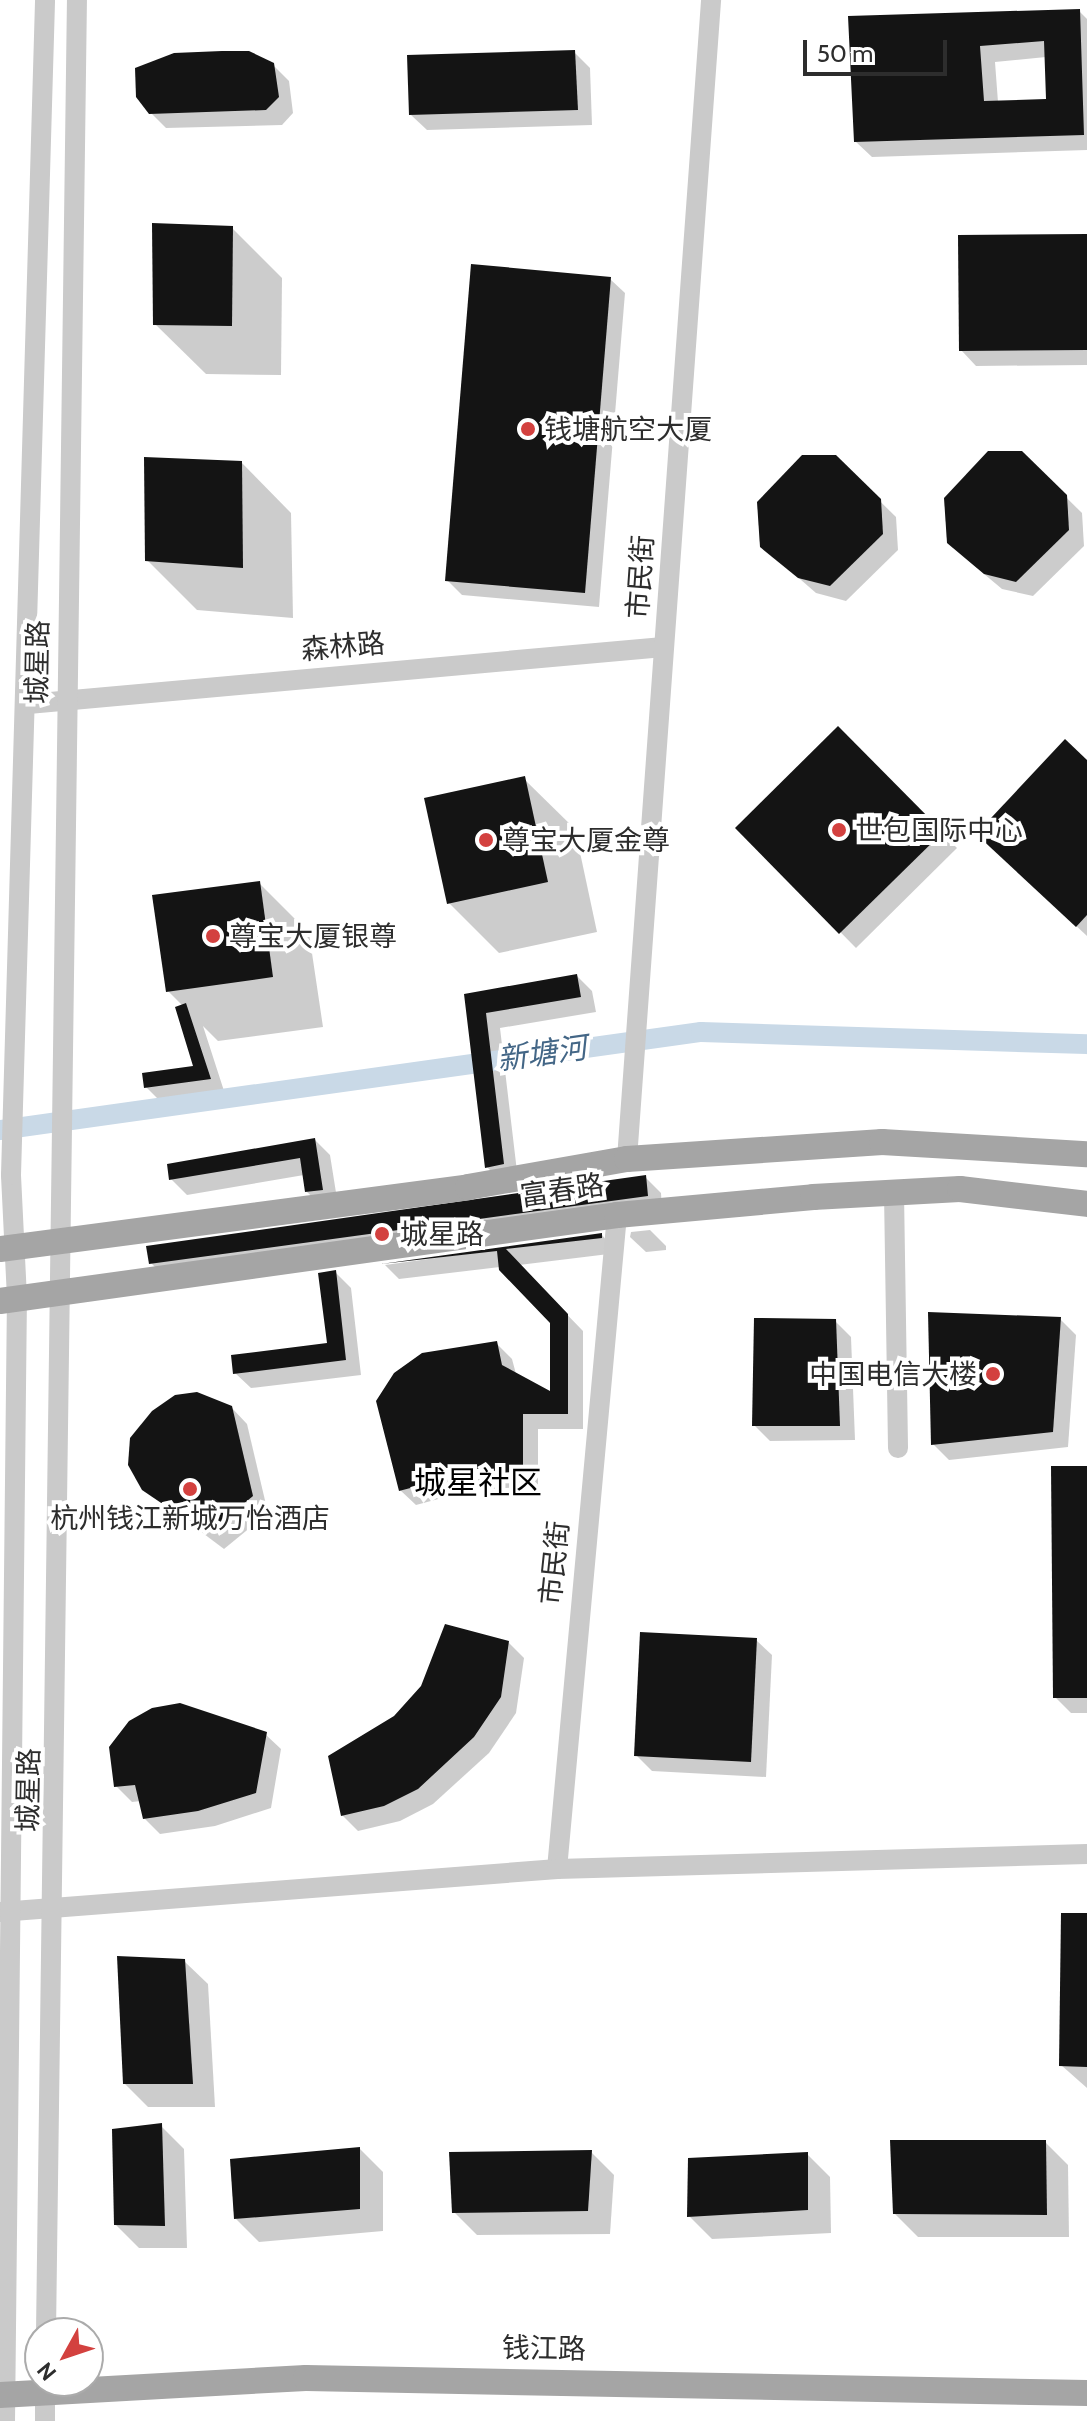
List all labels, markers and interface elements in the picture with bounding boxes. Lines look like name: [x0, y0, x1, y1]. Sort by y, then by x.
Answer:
scale bar: [807, 24, 951, 74]
text: 50 m: [817, 39, 873, 68]
place label: 钱塘航空大厦: [544, 412, 712, 446]
marker: 钱塘航空大厦: [519, 420, 537, 438]
street label: 市民街: [620, 534, 660, 620]
street label: 城星路: [19, 620, 55, 704]
street label: 森林路: [300, 626, 386, 666]
place label: 世包国际中心: [855, 813, 1023, 847]
marker: 世包国际中心: [830, 821, 848, 839]
place label: 尊宝大厦金尊: [502, 823, 670, 857]
marker: 尊宝大厦金尊: [477, 831, 495, 849]
place label: 尊宝大厦银尊: [229, 919, 397, 953]
marker: 尊宝大厦银尊: [204, 927, 222, 945]
water label: 新塘河: [495, 1030, 589, 1078]
street label: 富春路: [518, 1168, 606, 1212]
place label: 城星路: [400, 1217, 484, 1251]
marker: 城星路: [371, 1223, 393, 1245]
place label: 中国电信大楼: [809, 1357, 977, 1391]
marker: 中国电信大楼: [984, 1365, 1002, 1383]
district label: 城星社区: [414, 1464, 542, 1502]
marker: 杭州钱江新城万怡酒店: [181, 1480, 199, 1498]
place label: 杭州钱江新城万怡酒店: [50, 1501, 330, 1535]
street label: 市民街: [533, 1519, 575, 1607]
street label: 城星路: [10, 1748, 46, 1832]
north arrow: [24, 2317, 104, 2397]
street label: 钱江路: [502, 2330, 586, 2366]
text: N: [31, 2357, 62, 2386]

